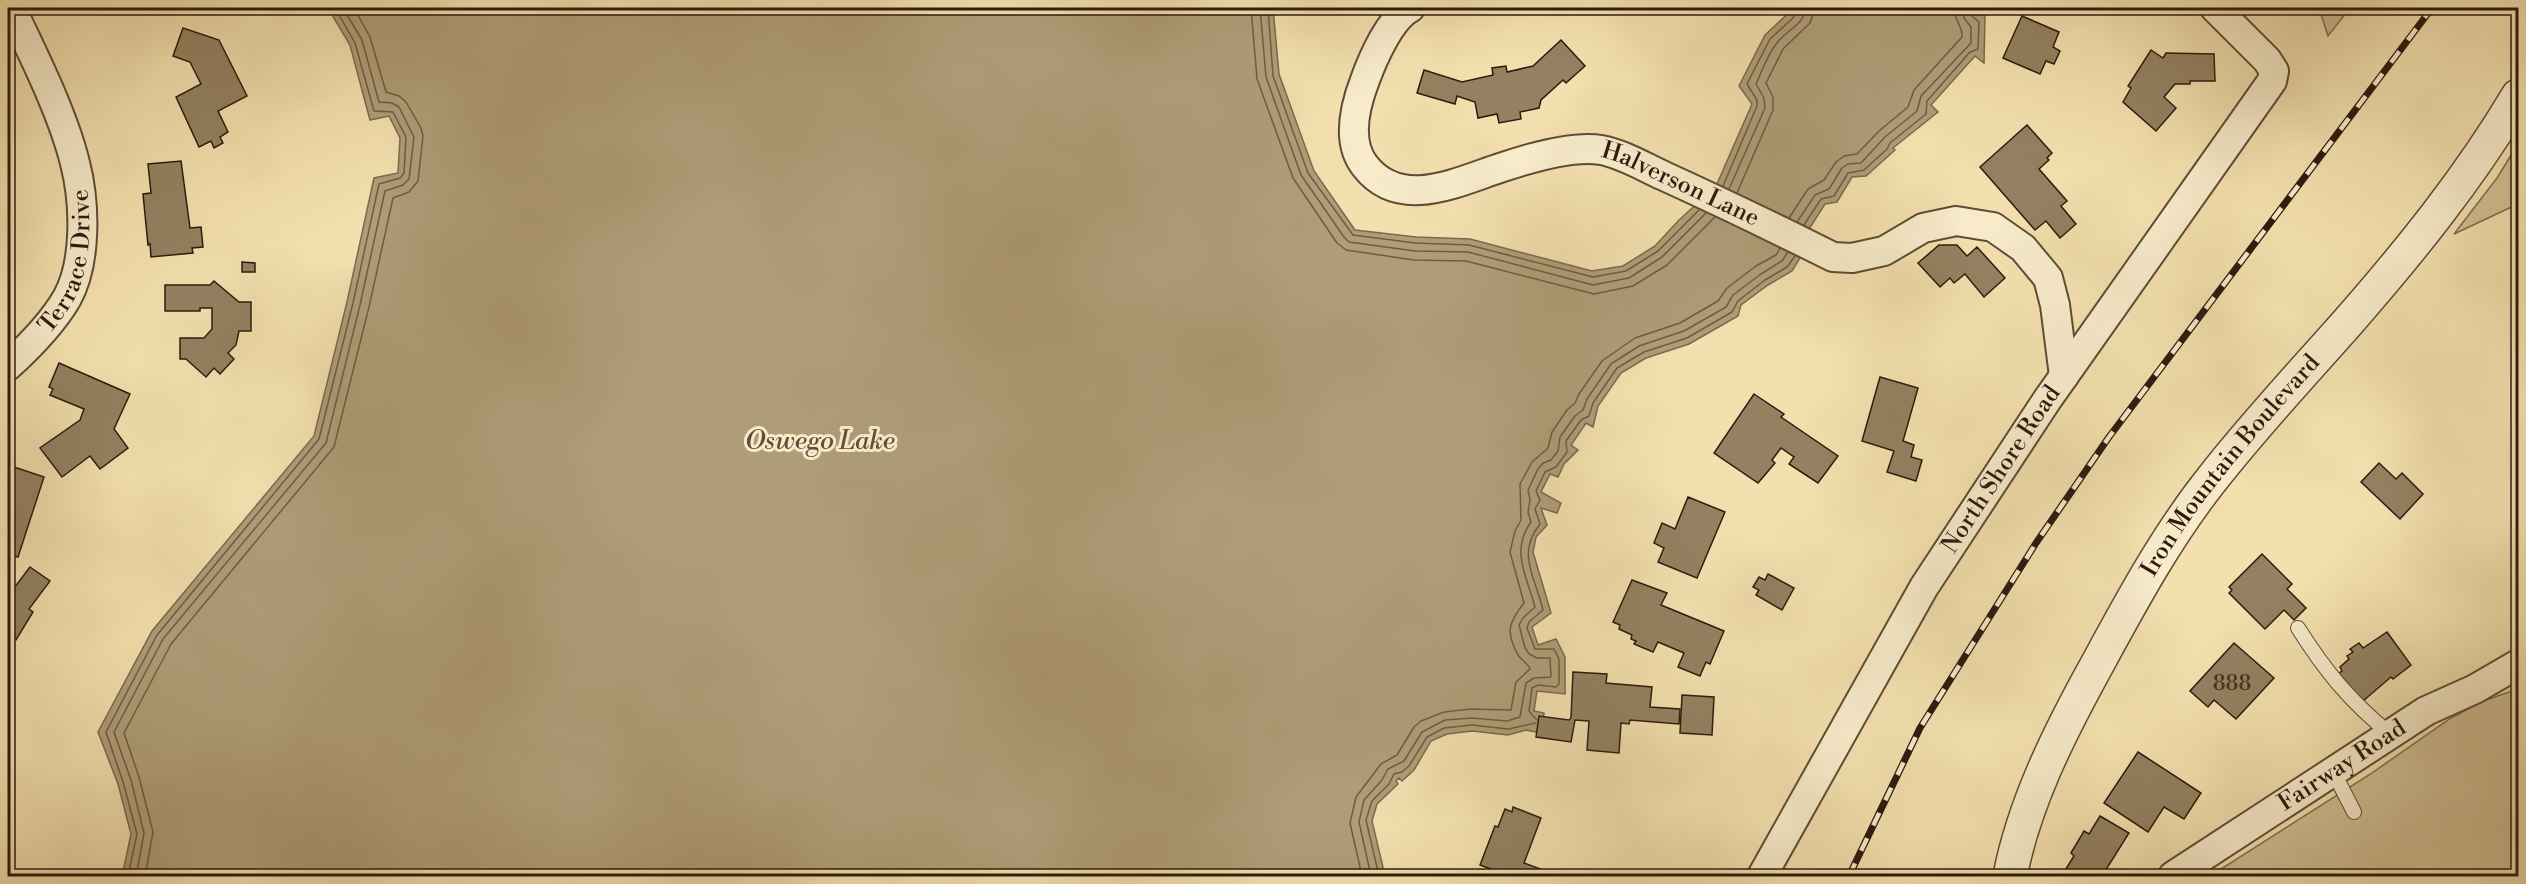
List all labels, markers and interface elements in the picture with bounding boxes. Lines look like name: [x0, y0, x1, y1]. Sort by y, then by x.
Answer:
street label: Halverson Lane: [1598, 135, 1764, 233]
street label: Terrace Drive: [32, 188, 97, 340]
street label: Iron Mountain Boulevard: [2135, 348, 2327, 582]
street label: North Shore Road: [1935, 379, 2068, 559]
water label: Oswego Lake: [745, 425, 895, 457]
house number: 888: [2213, 671, 2251, 697]
street label: Fairway Road: [2273, 713, 2412, 818]

